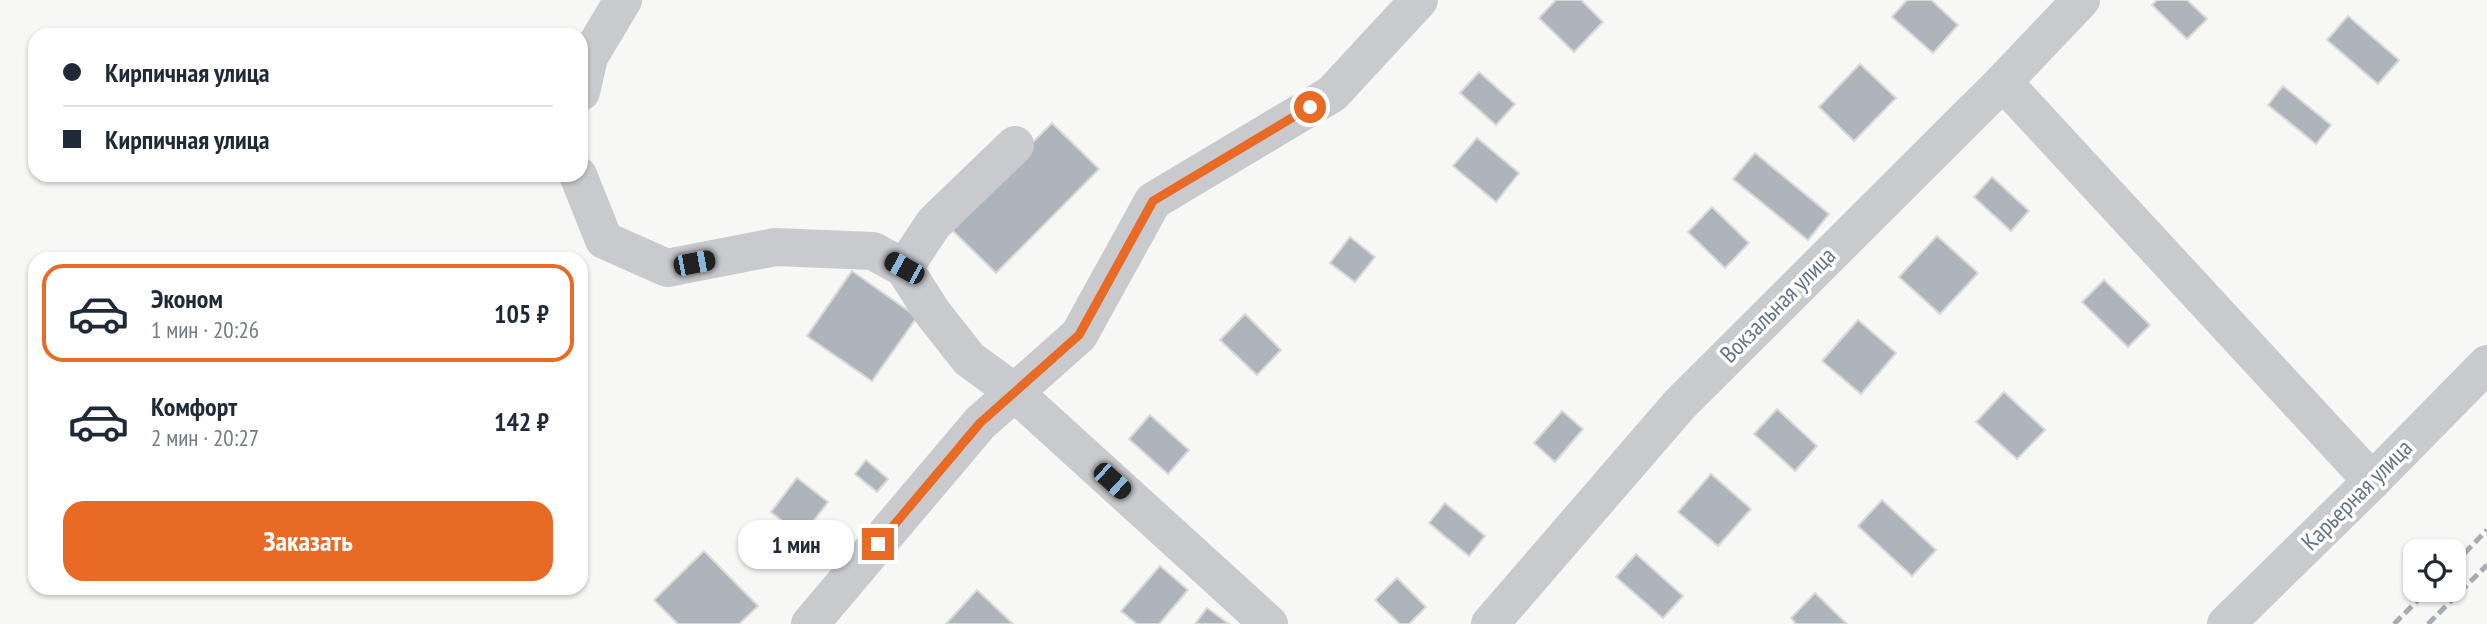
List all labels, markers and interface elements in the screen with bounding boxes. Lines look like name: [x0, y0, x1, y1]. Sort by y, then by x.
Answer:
text: Кирпичная улица: [105, 56, 270, 89]
route start: [1294, 91, 1326, 123]
text: Кирпичная улица: [105, 123, 270, 156]
street label: Вокзальная улица: [1713, 240, 1842, 369]
car: [672, 249, 717, 277]
car: [881, 249, 928, 287]
icon: car: [67, 282, 130, 345]
text: Эконом: [151, 282, 223, 315]
text: 105 ₽: [494, 297, 549, 330]
text: 1 мин · 20:26: [151, 315, 259, 344]
icon: car: [67, 390, 130, 453]
text: Комфорт: [151, 390, 237, 423]
text: 142 ₽: [494, 405, 549, 438]
text: 2 мин · 20:27: [151, 423, 259, 452]
street label: Карьерная улица: [2295, 433, 2419, 557]
car: [1090, 459, 1135, 503]
button: Заказать: [63, 501, 553, 581]
callout: 1 мин: [738, 520, 854, 568]
route end: [862, 528, 894, 560]
text: 1 мин: [771, 530, 821, 559]
map controls: [2403, 539, 2466, 602]
button: locate: [2403, 539, 2466, 602]

